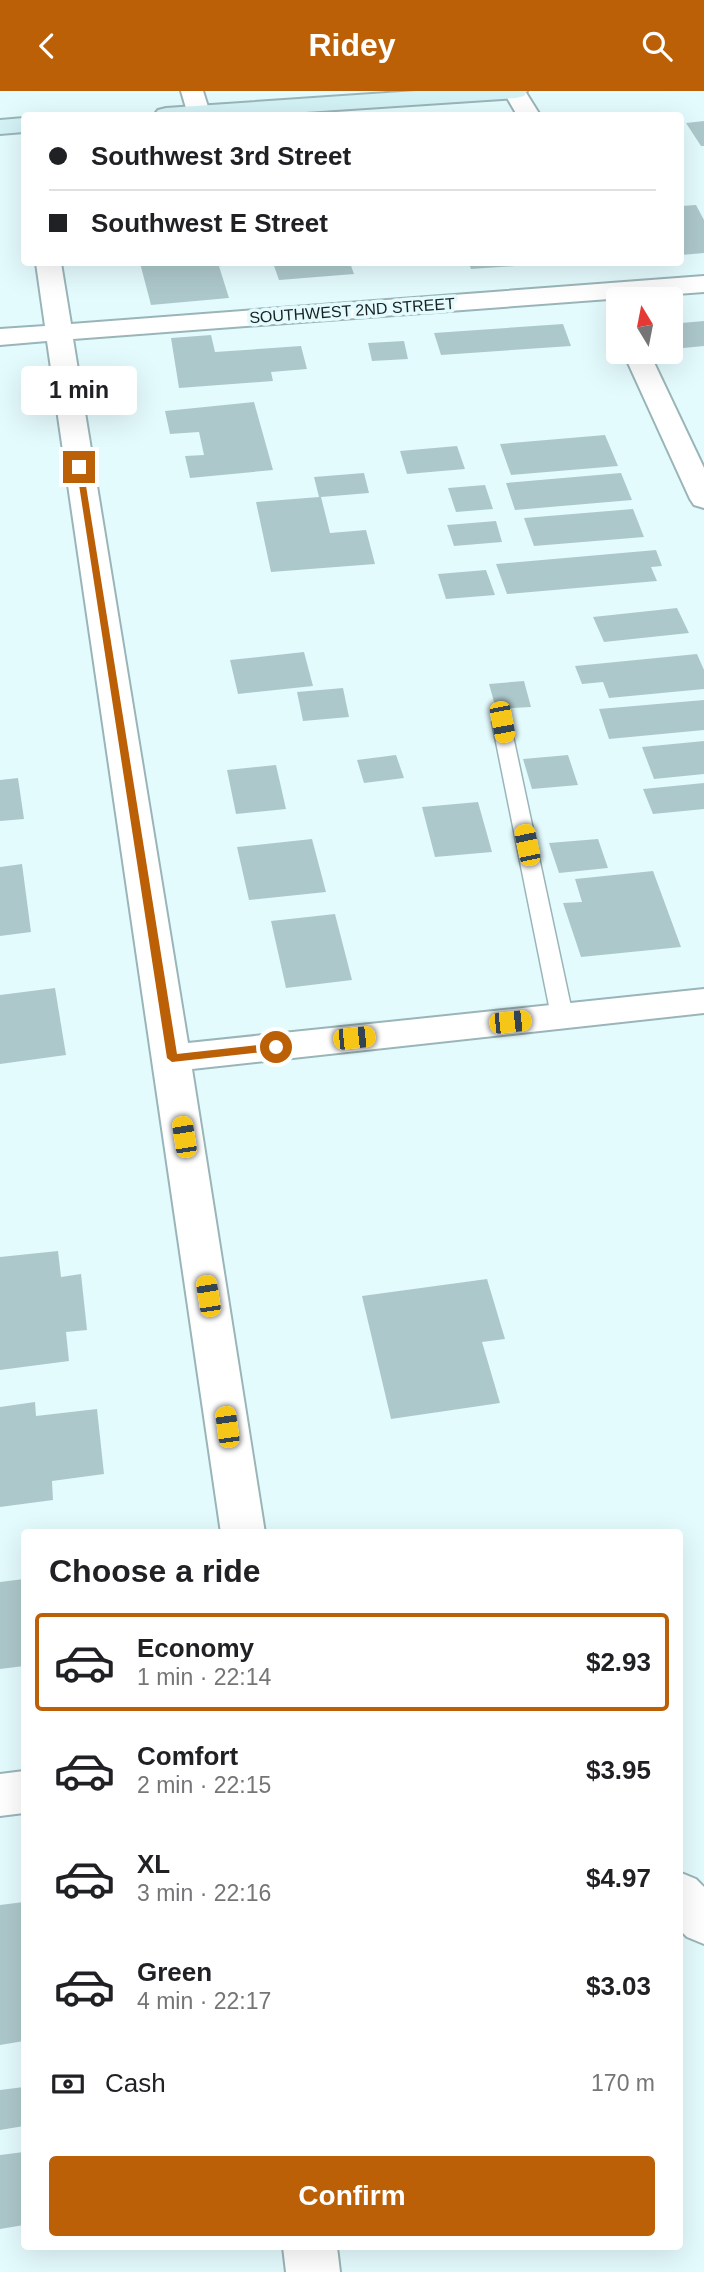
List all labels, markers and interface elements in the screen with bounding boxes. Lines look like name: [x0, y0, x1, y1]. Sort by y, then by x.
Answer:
icon: back: [28, 27, 66, 65]
text: Ridey: [308, 27, 396, 63]
icon: search: [638, 27, 676, 65]
text: Southwest 3rd Street: [91, 141, 351, 171]
text: Southwest E Street: [91, 208, 328, 238]
north arrow: [606, 287, 682, 364]
map controls: [606, 287, 683, 364]
street label: SOUTHWEST 2ND STREET: [249, 295, 456, 326]
callout: 1 min: [21, 365, 137, 415]
text: 1 min: [49, 377, 109, 403]
route end: [63, 451, 95, 483]
car: [488, 699, 517, 745]
car: [513, 822, 542, 868]
car: [489, 1009, 532, 1035]
car: [333, 1025, 376, 1051]
route start: [260, 1031, 292, 1063]
car: [171, 1115, 198, 1159]
car: [195, 1274, 222, 1318]
car: [214, 1405, 241, 1449]
text: Choose a ride: [49, 1553, 261, 1589]
icon: car: [53, 1631, 116, 1694]
text: Economy: [137, 1633, 254, 1663]
text: $2.93: [586, 1647, 651, 1677]
text: 1 min · 22:14: [137, 1664, 271, 1690]
icon: car: [53, 1739, 116, 1802]
text: Comfort: [137, 1741, 238, 1771]
text: $3.95: [586, 1755, 651, 1785]
text: 2 min · 22:15: [137, 1772, 271, 1798]
icon: car: [53, 1847, 116, 1910]
text: XL: [137, 1849, 170, 1879]
text: $4.97: [586, 1863, 651, 1893]
text: 3 min · 22:16: [137, 1880, 271, 1906]
icon: car: [53, 1955, 116, 2018]
text: Green: [137, 1957, 212, 1987]
text: $3.03: [586, 1971, 651, 2001]
text: 4 min · 22:17: [137, 1988, 271, 2014]
icon: cash: [49, 2065, 87, 2103]
text: Cash: [105, 2068, 166, 2098]
text: 170 m: [591, 2070, 655, 2096]
button: Confirm: [49, 2156, 655, 2236]

